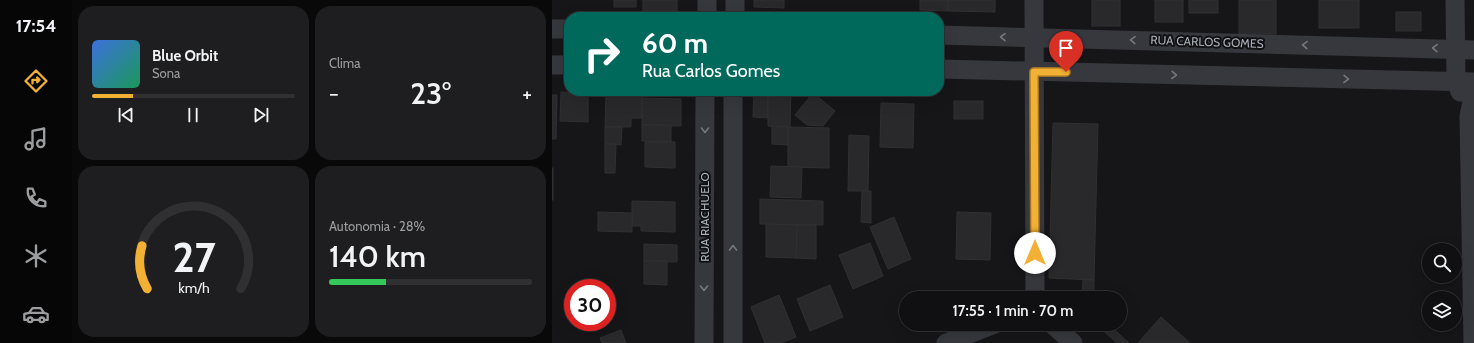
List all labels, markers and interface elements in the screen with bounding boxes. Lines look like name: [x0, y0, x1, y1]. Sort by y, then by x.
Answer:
text: 17:54: [16, 15, 56, 37]
text: 60 m: [642, 26, 708, 60]
icon: right: [576, 28, 628, 80]
pin: [1049, 31, 1083, 72]
street label: RUA CARLOS GOMES: [1150, 32, 1264, 51]
one-way arrow: [1000, 33, 1006, 41]
one-way arrow: [1130, 36, 1136, 44]
icon: arrive: [1055, 37, 1077, 59]
one-way arrow: [1302, 40, 1308, 49]
one-way arrow: [1432, 44, 1438, 52]
text: Blue Orbit: [152, 47, 218, 65]
text: Clima: [329, 55, 360, 71]
text: Rua Carlos Gomes: [642, 60, 780, 82]
text: Sona: [152, 65, 180, 81]
icon: directions: [22, 67, 50, 95]
one-way arrow: [1171, 71, 1177, 79]
text: 23°: [410, 75, 451, 112]
one-way arrow: [1343, 75, 1349, 83]
text: −: [329, 80, 339, 107]
text: +: [522, 80, 532, 107]
icon: previous: [115, 104, 137, 126]
icon: pause: [182, 104, 204, 126]
icon: next: [250, 104, 272, 126]
icon: music: [22, 125, 50, 153]
one-way arrow: [701, 127, 709, 133]
street label: RUA RIACHUELO: [697, 172, 712, 262]
icon: phone: [22, 184, 50, 212]
text: Autonomia · 28%: [329, 218, 425, 234]
text: 27: [172, 232, 215, 282]
position arrow: [1014, 232, 1056, 274]
text: 140 km: [329, 238, 426, 275]
icon: climate: [22, 242, 50, 270]
map controls: [1422, 243, 1462, 331]
button: search: [1422, 243, 1462, 283]
one-way arrow: [729, 245, 737, 251]
text: km/h: [178, 279, 209, 297]
speed limit sign: 30: [564, 279, 616, 331]
one-way arrow: [700, 285, 708, 291]
button: layers: [1422, 291, 1462, 331]
icon: car: [22, 300, 50, 328]
text: 17:55 · 1 min · 70 m: [953, 302, 1073, 320]

